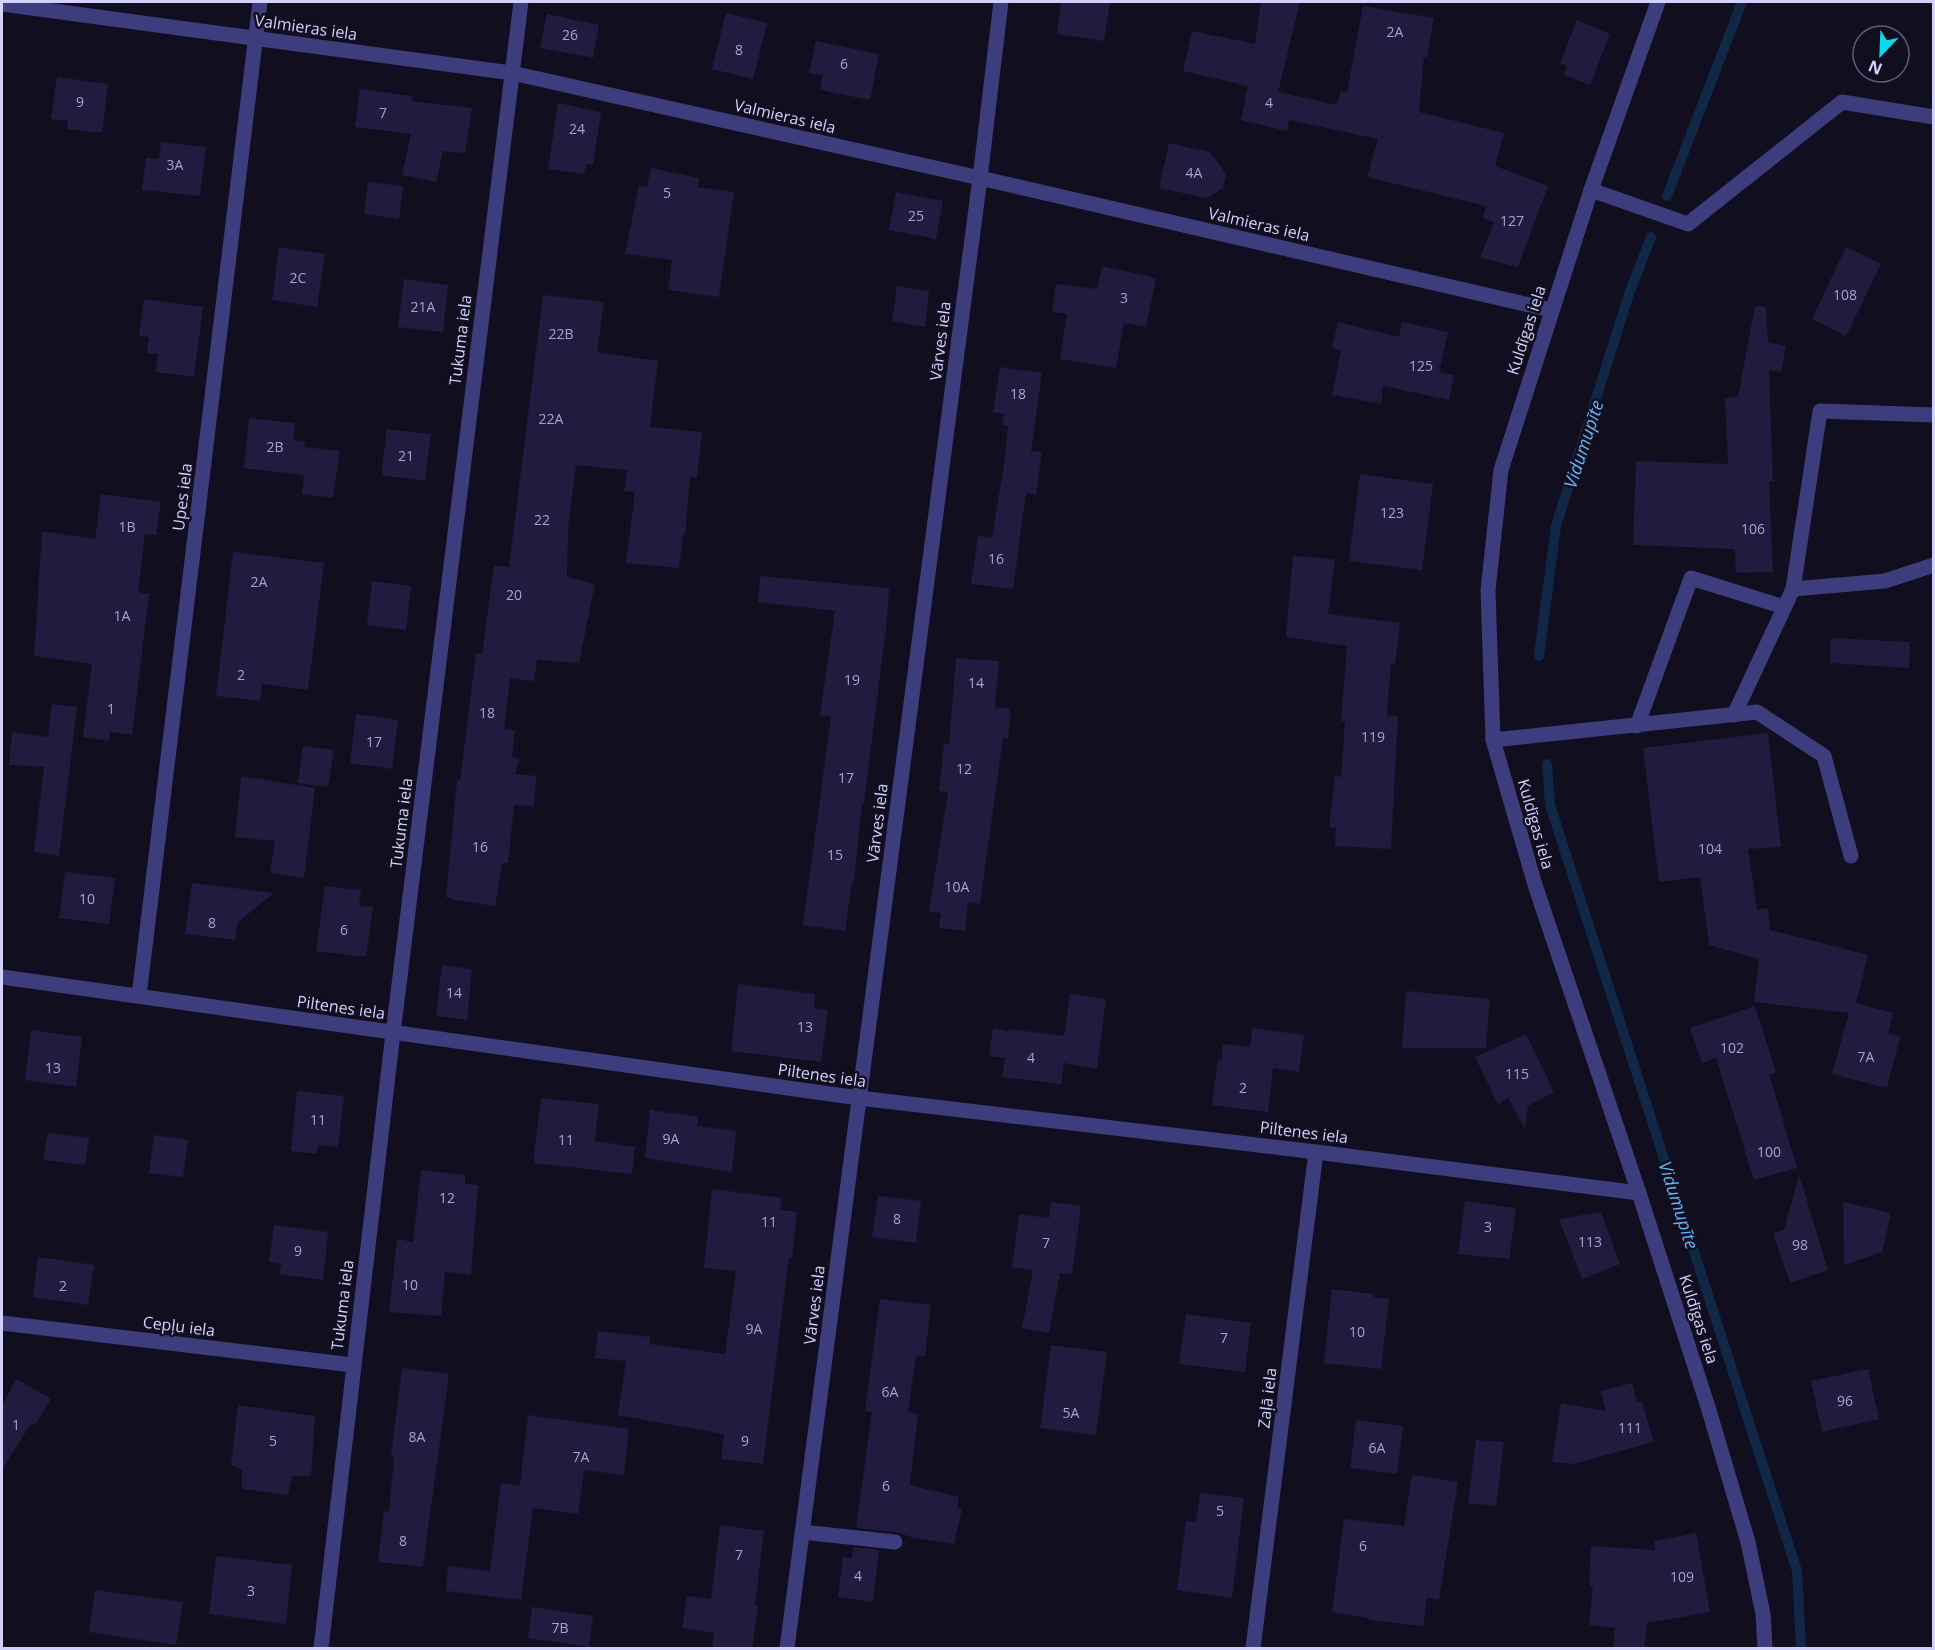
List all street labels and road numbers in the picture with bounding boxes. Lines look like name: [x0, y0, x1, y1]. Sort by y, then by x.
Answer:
street label: Valmieras iela: [253, 9, 359, 45]
street label: Valmieras iela: [732, 94, 838, 138]
street label: Valmieras iela: [1206, 202, 1312, 246]
street label: Kuldīgas iela: [1501, 282, 1551, 378]
street label: Tukuma iela: [444, 294, 476, 386]
street label: Vārves iela: [924, 300, 956, 382]
street label: Upes iela: [167, 462, 197, 532]
street label: Kuldīgas iela: [1513, 776, 1559, 872]
street label: Tukuma iela: [385, 777, 417, 869]
street label: Vārves iela: [861, 782, 893, 864]
street label: Piltenes iela: [295, 990, 387, 1024]
street label: Piltenes iela: [776, 1058, 868, 1092]
street label: Piltenes iela: [1259, 1116, 1349, 1148]
street label: Tukuma iela: [326, 1259, 358, 1351]
street label: Vārves iela: [798, 1264, 830, 1346]
street label: Kuldīgas iela: [1674, 1271, 1724, 1367]
street label: Cepļu iela: [142, 1311, 216, 1341]
street label: Zaļā iela: [1252, 1366, 1282, 1430]

